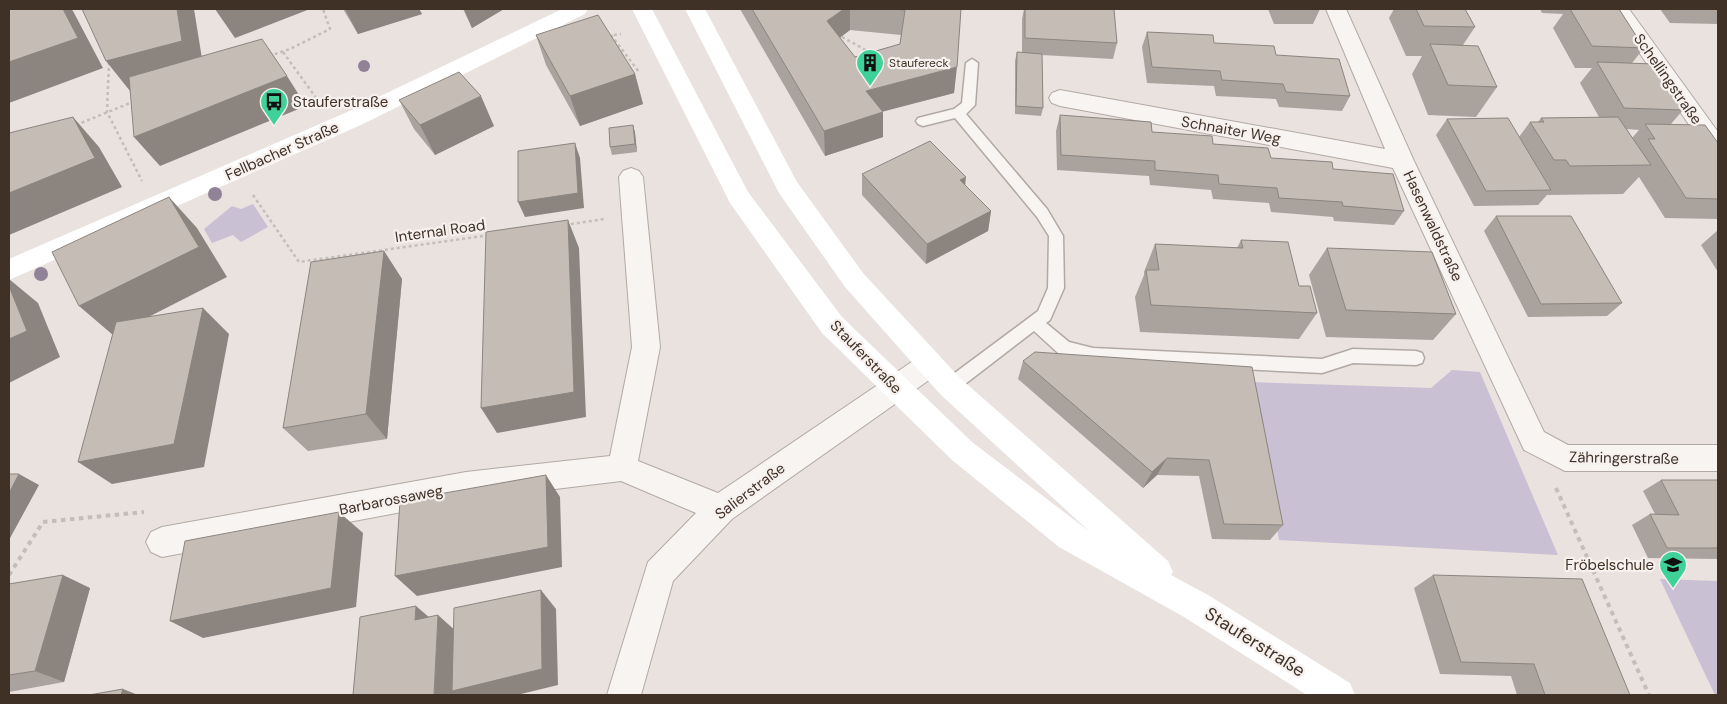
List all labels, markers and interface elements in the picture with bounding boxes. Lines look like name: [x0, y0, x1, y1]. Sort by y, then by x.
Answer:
street label: Schellingstraße: [1629, 30, 1707, 128]
building icon: Staufereck: [855, 48, 885, 87]
place label: Staufereck: [889, 55, 949, 71]
bus stop icon: Stauferstraße: [259, 87, 289, 126]
place label: Stauferstraße: [293, 92, 388, 112]
street label: Schnaiter Weg: [1180, 111, 1282, 149]
street label: Fellbacher Straße: [222, 117, 342, 185]
street label: Hasenwaldstraße: [1399, 167, 1467, 285]
street label: Internal Road: [394, 215, 486, 247]
street label: Stauferstraße: [826, 316, 906, 398]
street label: Zähringerstraße: [1569, 447, 1679, 469]
street label: Salierstraße: [711, 458, 789, 524]
street label: Barbarossaweg: [337, 480, 445, 520]
school or university icon: Fröbelschule: [1658, 550, 1688, 589]
place label: Fröbelschule: [1565, 555, 1654, 575]
street label: Stauferstraße: [1200, 602, 1310, 682]

